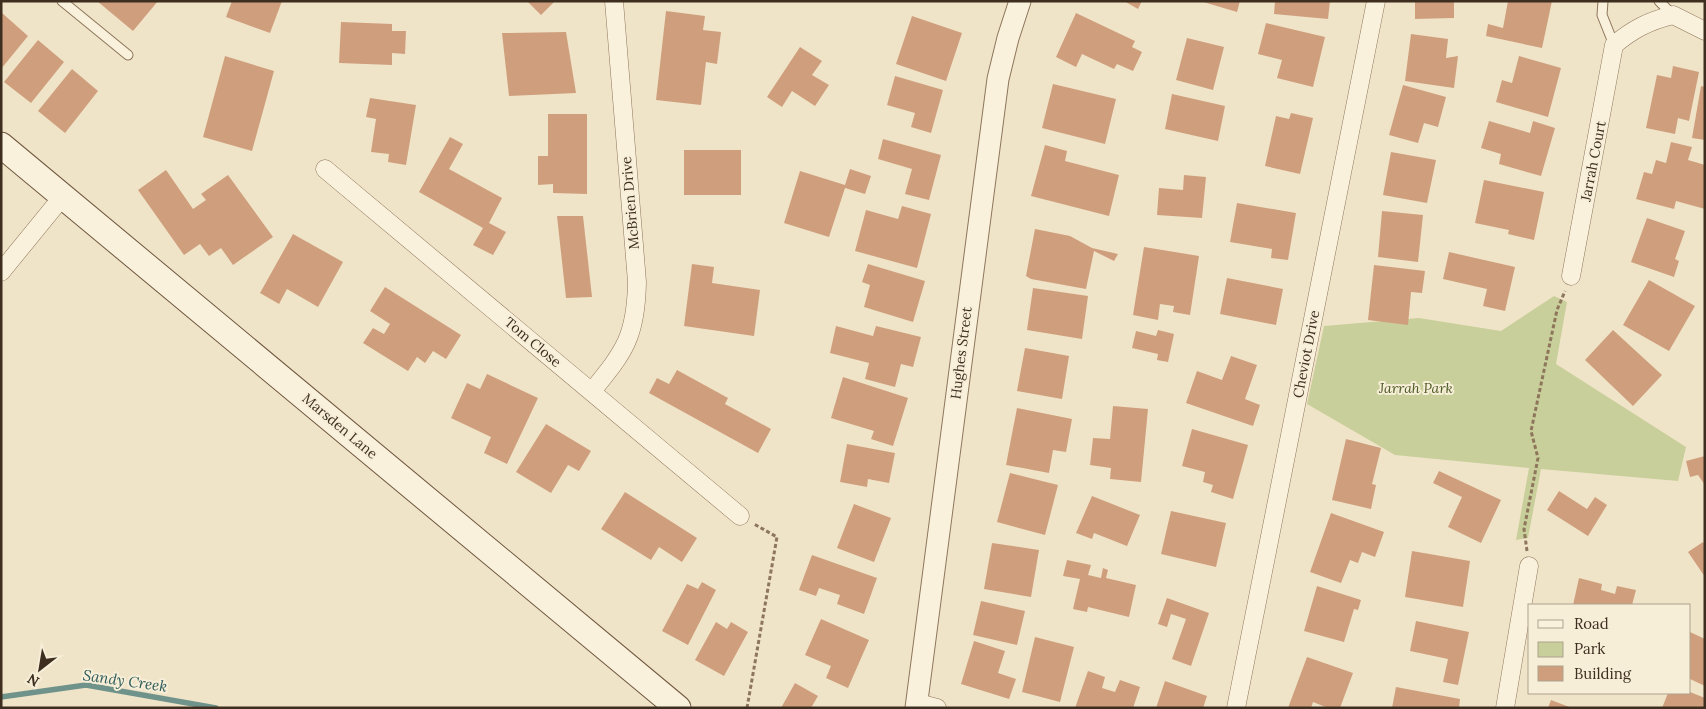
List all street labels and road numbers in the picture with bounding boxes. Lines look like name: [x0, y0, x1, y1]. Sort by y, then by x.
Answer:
street label: Jarrah Court: [1576, 119, 1610, 204]
street label: McBrien Drive: [617, 155, 643, 250]
street label: Hughes Street: [946, 305, 976, 400]
street label: Cheviot Drive: [1289, 308, 1323, 399]
street label: Tom Close: [501, 313, 565, 371]
street label: Marsden Lane: [299, 389, 382, 463]

